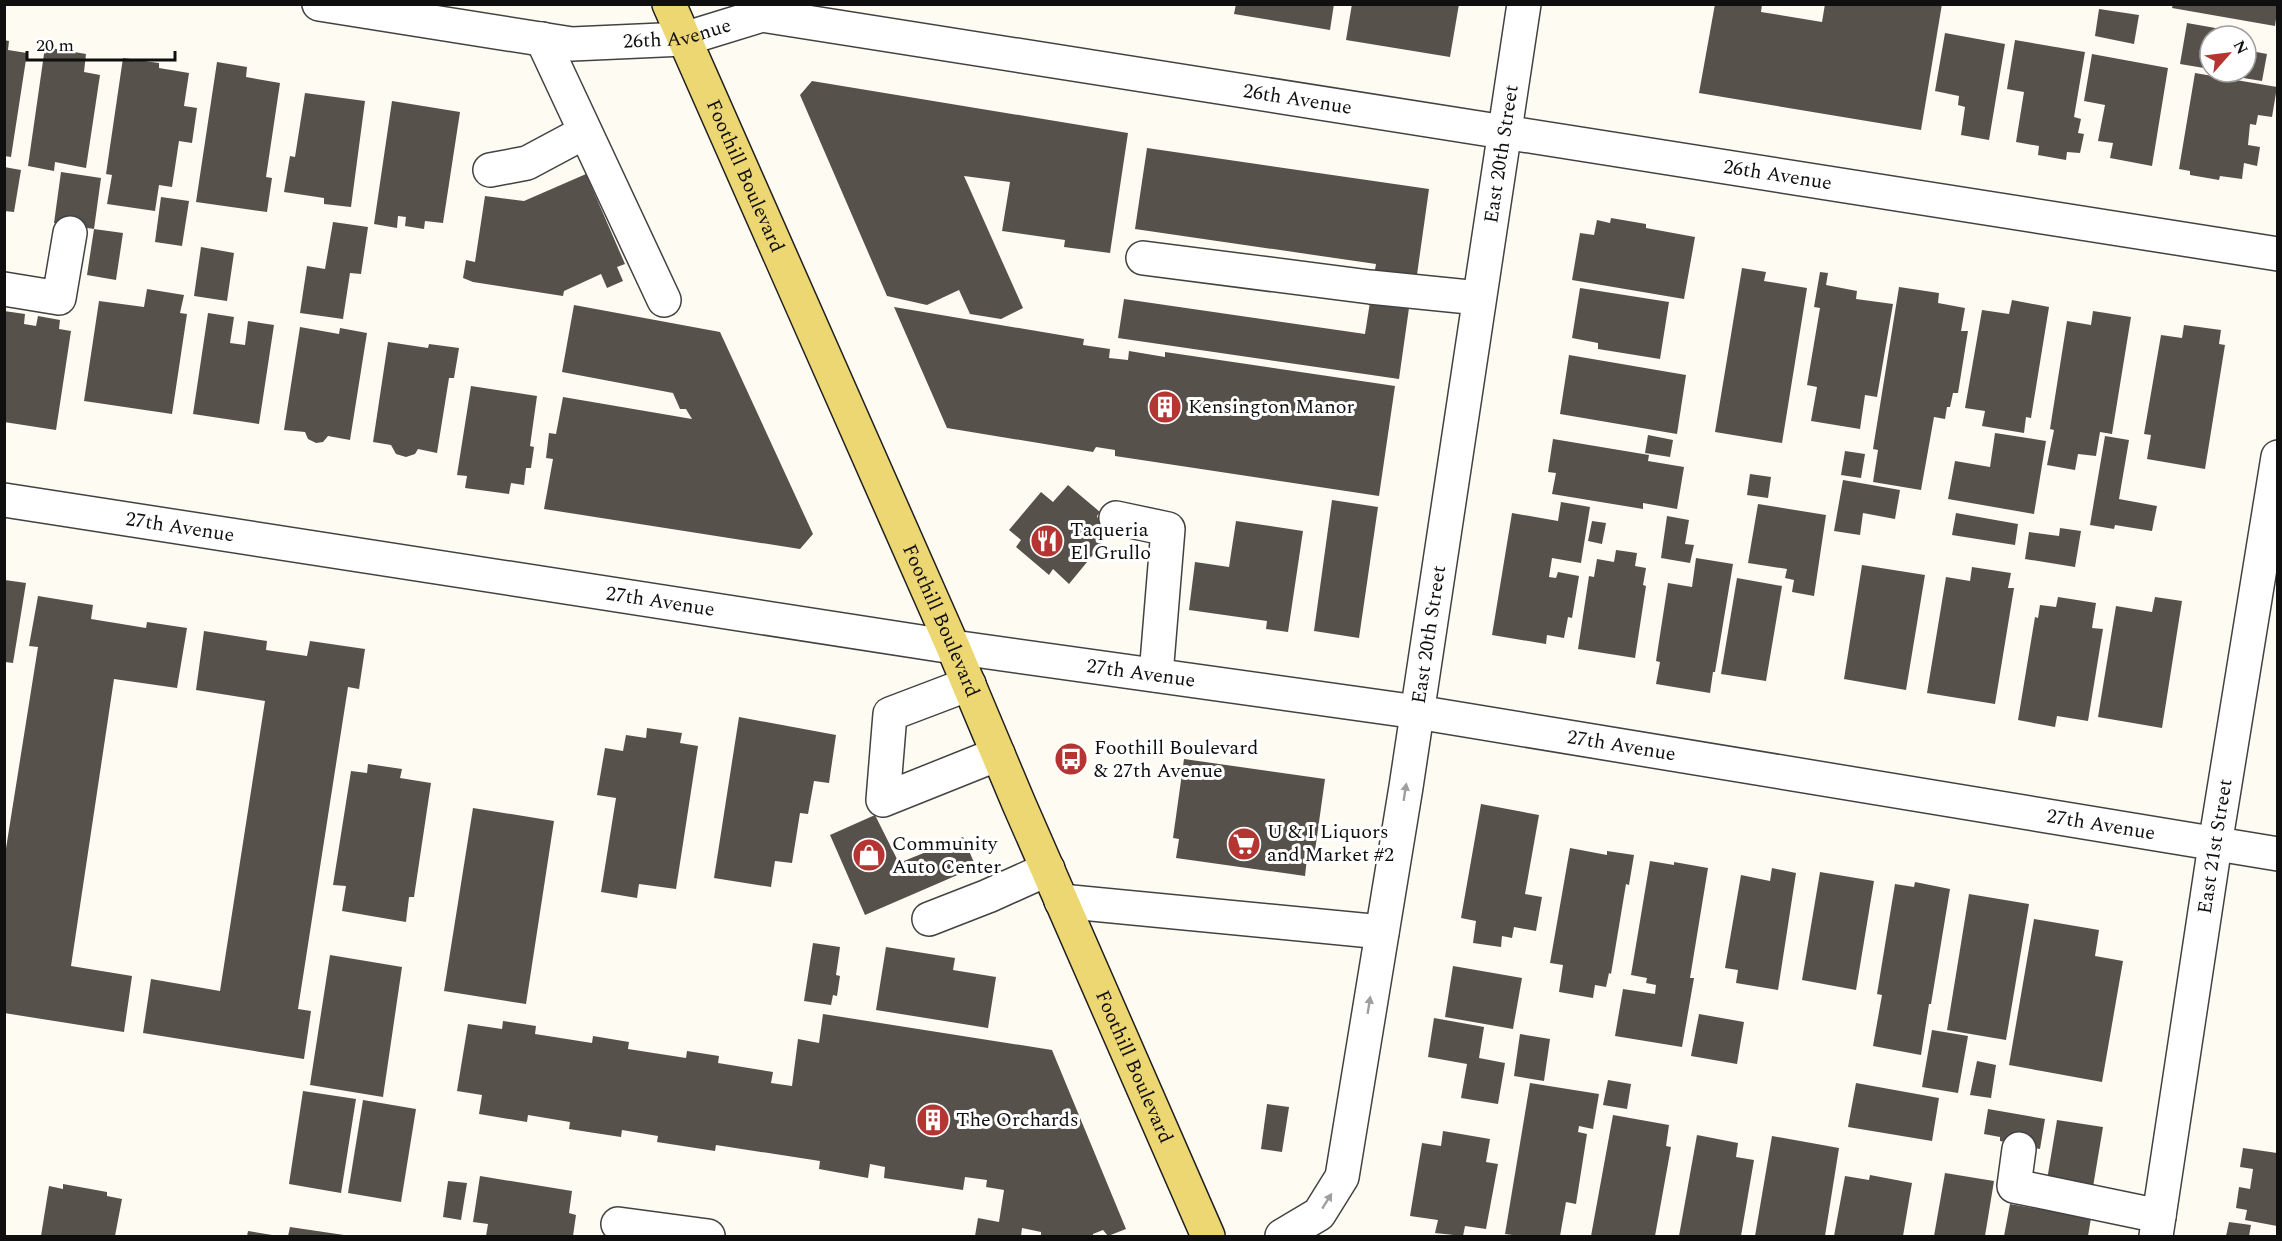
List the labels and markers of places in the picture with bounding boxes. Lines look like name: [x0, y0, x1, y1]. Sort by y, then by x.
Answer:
building icon: Kensington Manor: [1147, 389, 1183, 425]
place label: Kensington Manor: [1188, 392, 1355, 422]
place label: Taqueria El Grullo: [1070, 515, 1151, 568]
restaurant icon: Taqueria El Grullo: [1029, 523, 1065, 559]
place label: Foothill Boulevard & 27th Avenue: [1094, 733, 1258, 786]
bus stop icon: Foothill Boulevard & 27th Avenue: [1053, 741, 1089, 777]
place label: U & I Liquors and Market #2: [1267, 817, 1394, 870]
supermarket icon: U & I Liquors and Market #2: [1226, 826, 1262, 862]
place label: Community Auto Center: [892, 829, 1001, 882]
shop icon: Community Auto Center: [851, 837, 887, 873]
building icon: The Orchards: [915, 1102, 951, 1138]
place label: The Orchards: [956, 1105, 1079, 1135]

